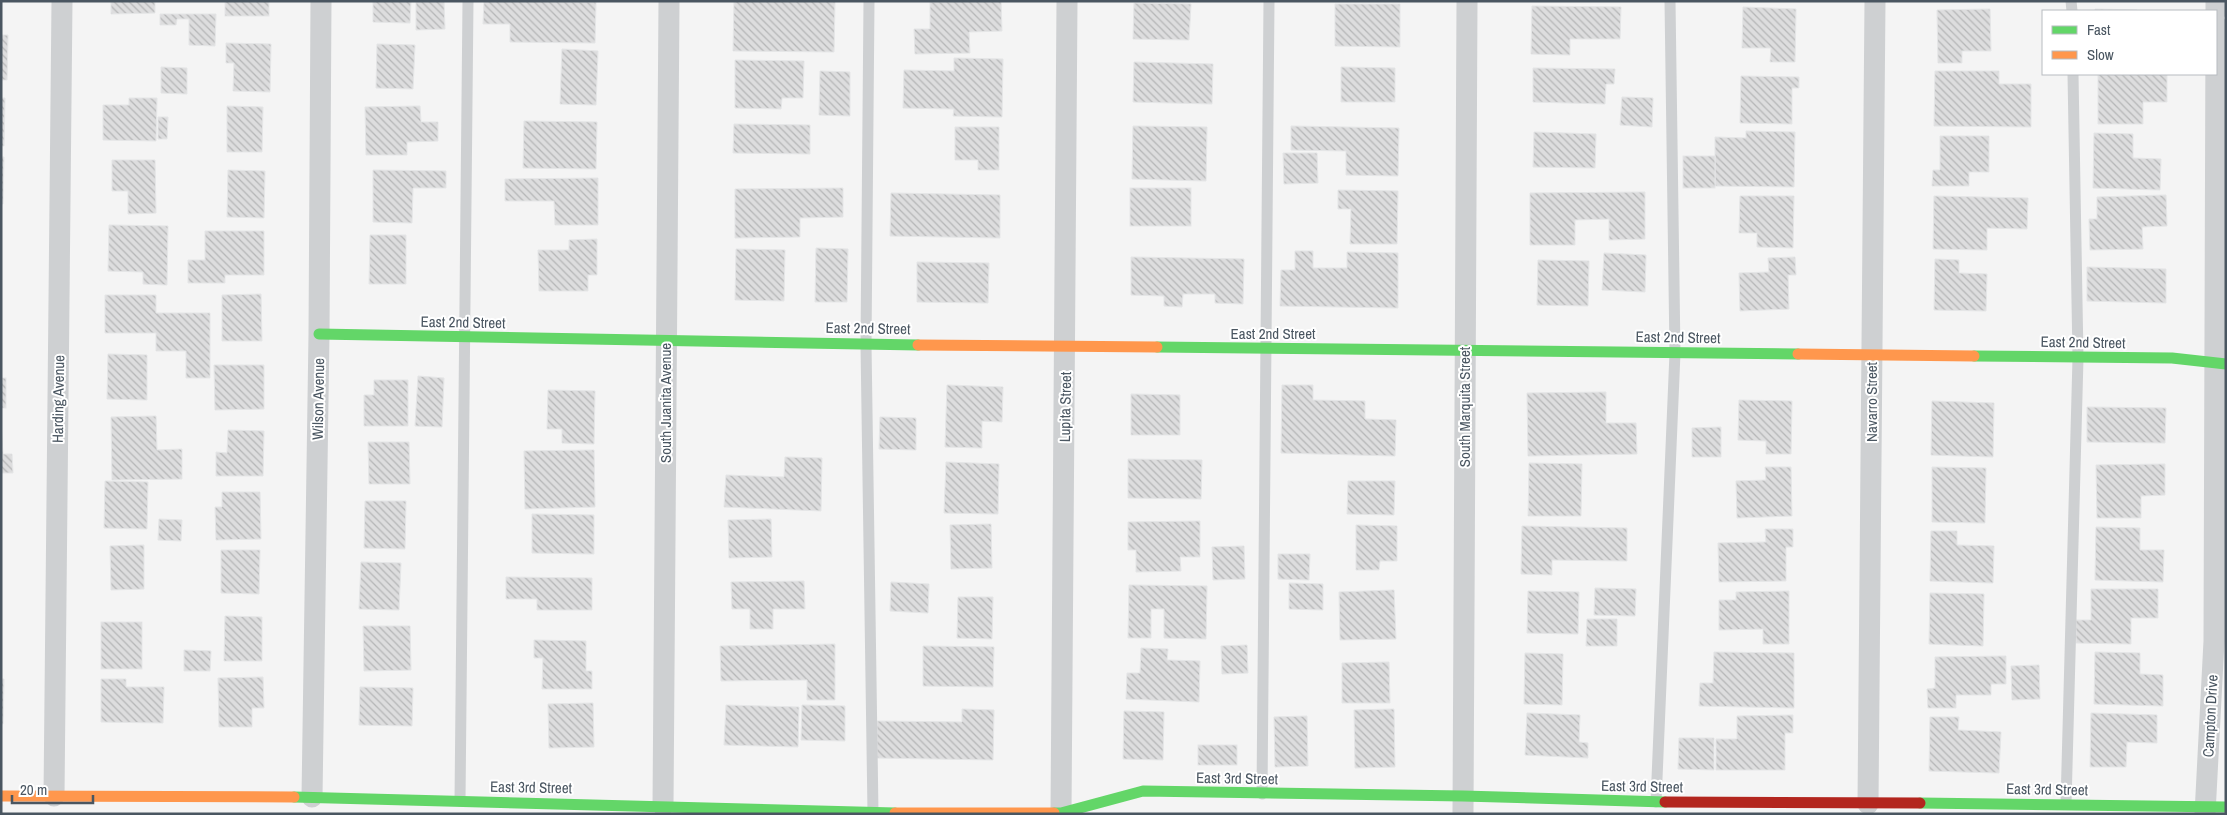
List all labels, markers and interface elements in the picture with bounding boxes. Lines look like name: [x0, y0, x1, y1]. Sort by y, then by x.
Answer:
legend: [2042, 10, 2217, 75]
text: Fast: [2087, 19, 2111, 40]
text: Slow: [2087, 44, 2114, 65]
street label: East 2nd Street: [420, 311, 506, 333]
street label: East 2nd Street: [825, 317, 911, 339]
street label: East 2nd Street: [1231, 323, 1316, 344]
street label: East 2nd Street: [1635, 326, 1721, 348]
street label: East 2nd Street: [2040, 331, 2126, 353]
street label: South Juanita Avenue: [655, 343, 676, 463]
street label: South Marquita Street: [1454, 346, 1475, 467]
street label: Harding Avenue: [47, 355, 69, 443]
street label: Wilson Avenue: [307, 358, 329, 440]
street label: Navarro Street: [1861, 361, 1882, 442]
street label: Lupita Street: [1054, 371, 1076, 442]
street label: Campton Drive: [2197, 674, 2223, 758]
street label: East 3rd Street: [1196, 767, 1279, 789]
scale bar: [12, 772, 94, 804]
street label: East 3rd Street: [1601, 775, 1684, 797]
street label: East 3rd Street: [490, 776, 573, 798]
street label: East 3rd Street: [2006, 778, 2089, 800]
text: 20 m: [20, 779, 47, 800]

